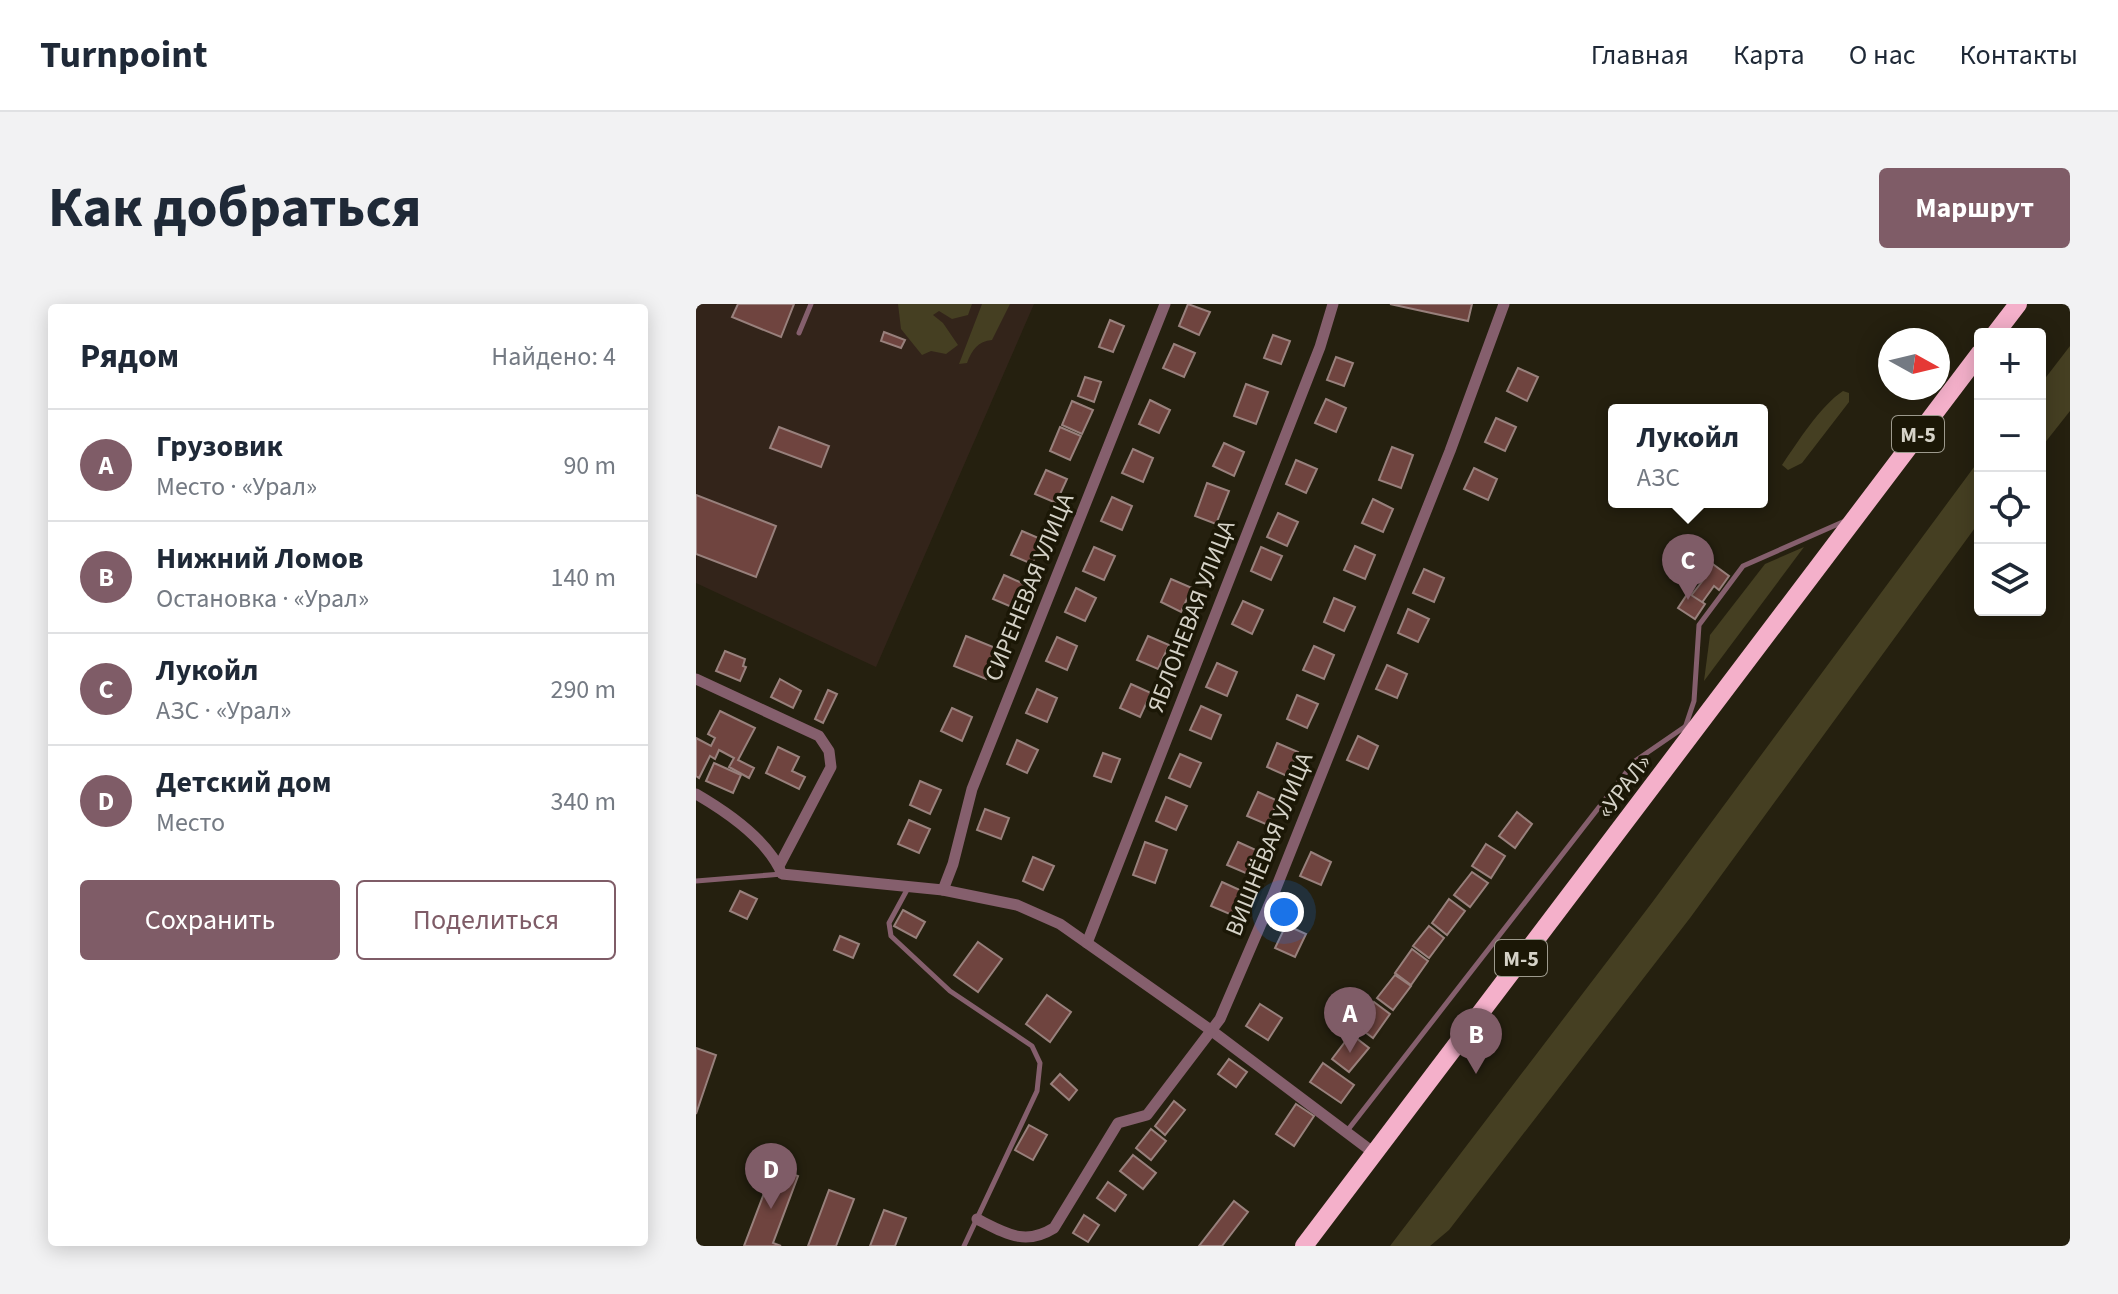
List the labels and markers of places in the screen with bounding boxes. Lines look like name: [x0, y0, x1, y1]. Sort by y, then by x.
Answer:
pin: C: [1662, 534, 1714, 600]
pin: A: [1324, 987, 1376, 1053]
pin: B: [1450, 1008, 1502, 1074]
pin: D: [745, 1143, 797, 1209]

